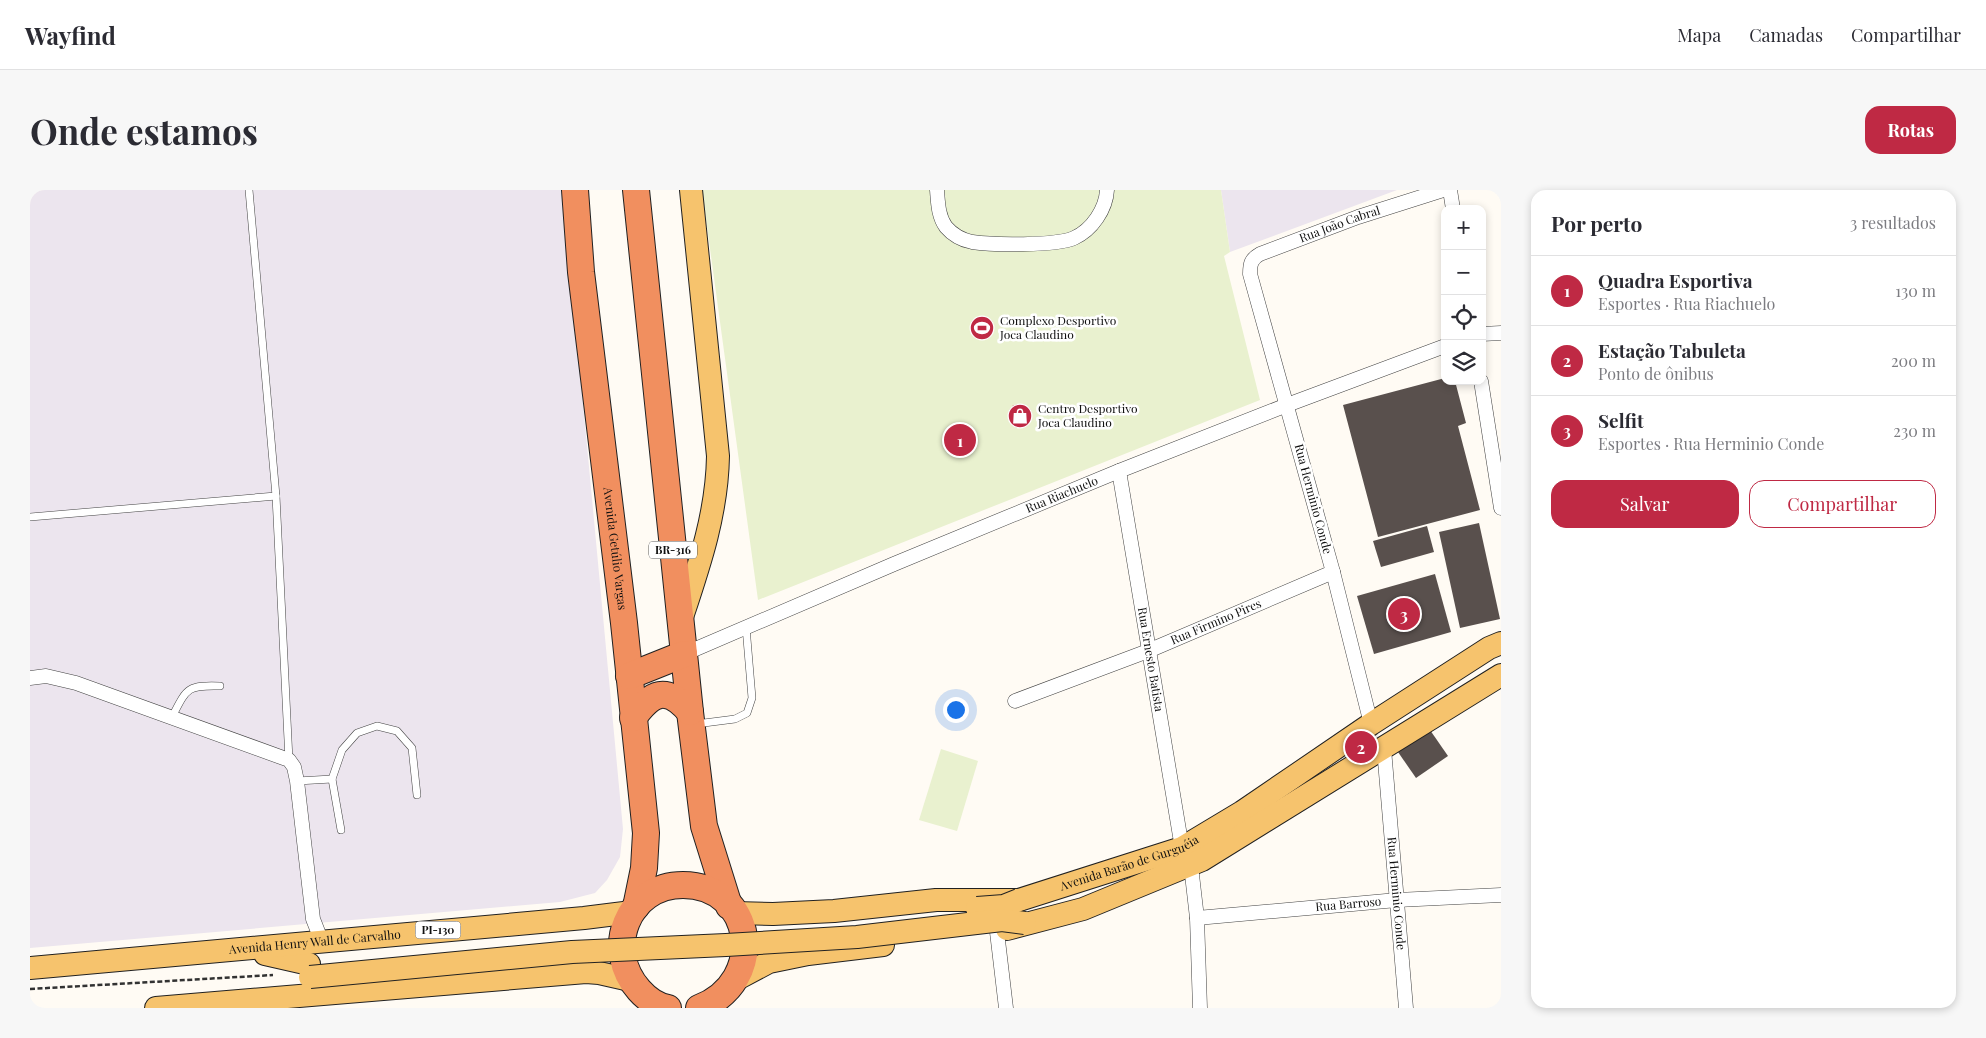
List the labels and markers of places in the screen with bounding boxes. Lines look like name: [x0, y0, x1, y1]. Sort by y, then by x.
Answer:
place label: Complexo Desportivo Joca Claudino: [999, 312, 1117, 342]
sports icon: Complexo Desportivo Joca Claudino: [969, 315, 995, 341]
place label: Centro Desportivo Joca Claudino: [1037, 400, 1138, 430]
shop icon: Centro Desportivo Joca Claudino: [1007, 403, 1033, 429]
pin: 1: [944, 421, 976, 459]
pin: 3: [1388, 595, 1420, 633]
pin: 2: [1345, 728, 1377, 766]

